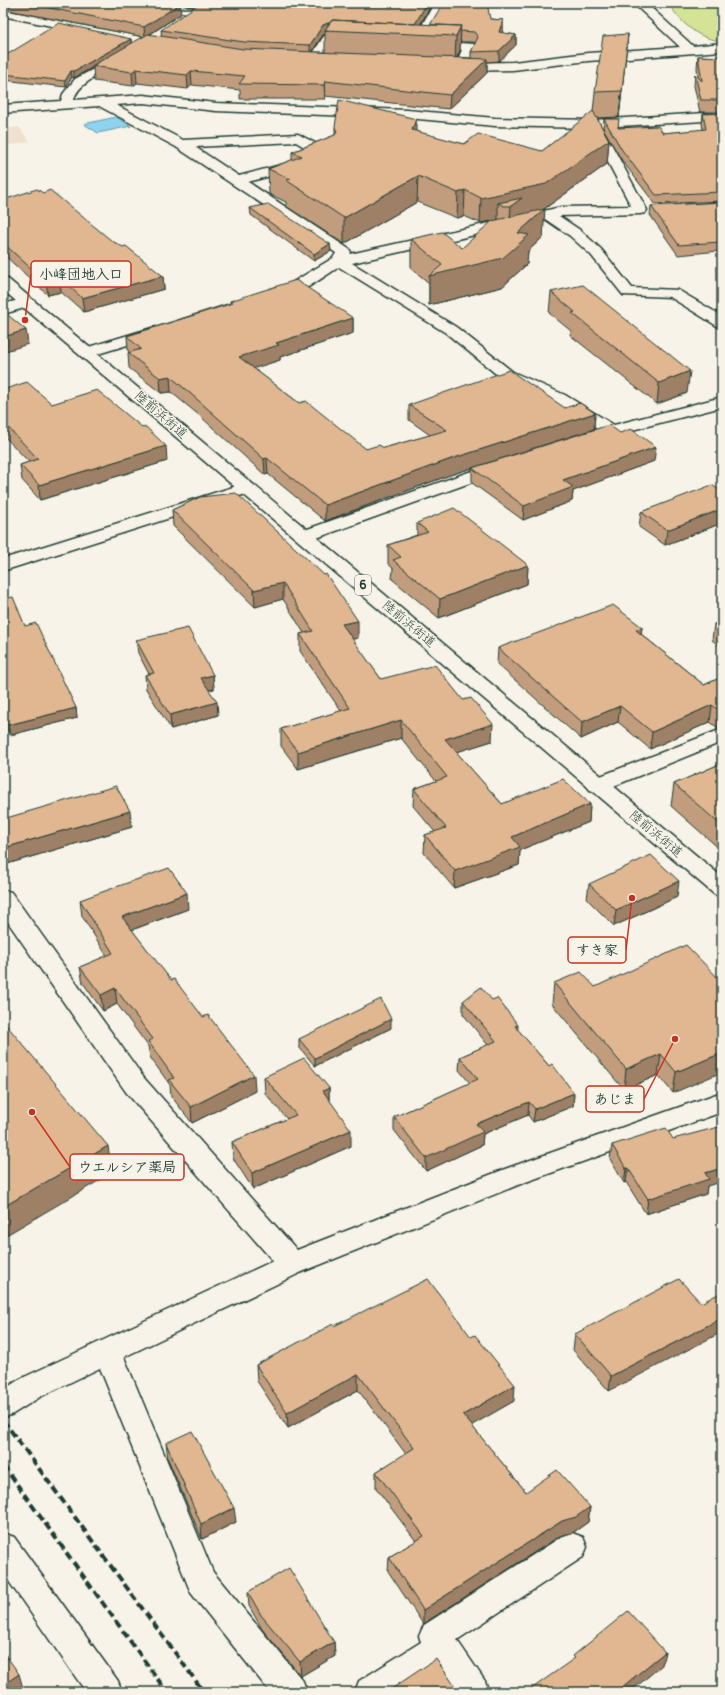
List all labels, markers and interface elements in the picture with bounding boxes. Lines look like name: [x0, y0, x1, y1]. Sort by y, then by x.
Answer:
callout: 小峰団地入口: [31, 261, 131, 287]
text: 小峰団地入口: [39, 266, 123, 283]
street label: 陸前浜街道: [131, 388, 191, 442]
road number: 6: [355, 575, 371, 595]
street label: 陸前浜街道: [379, 597, 439, 651]
street label: 陸前浜街道: [626, 807, 686, 861]
callout: すき家: [568, 937, 626, 963]
text: すき家: [576, 942, 618, 959]
callout: あじま: [586, 1086, 644, 1112]
text: あじま: [594, 1091, 636, 1108]
callout: ウエルシア薬局: [70, 1154, 184, 1180]
text: ウエルシア薬局: [78, 1159, 176, 1176]

